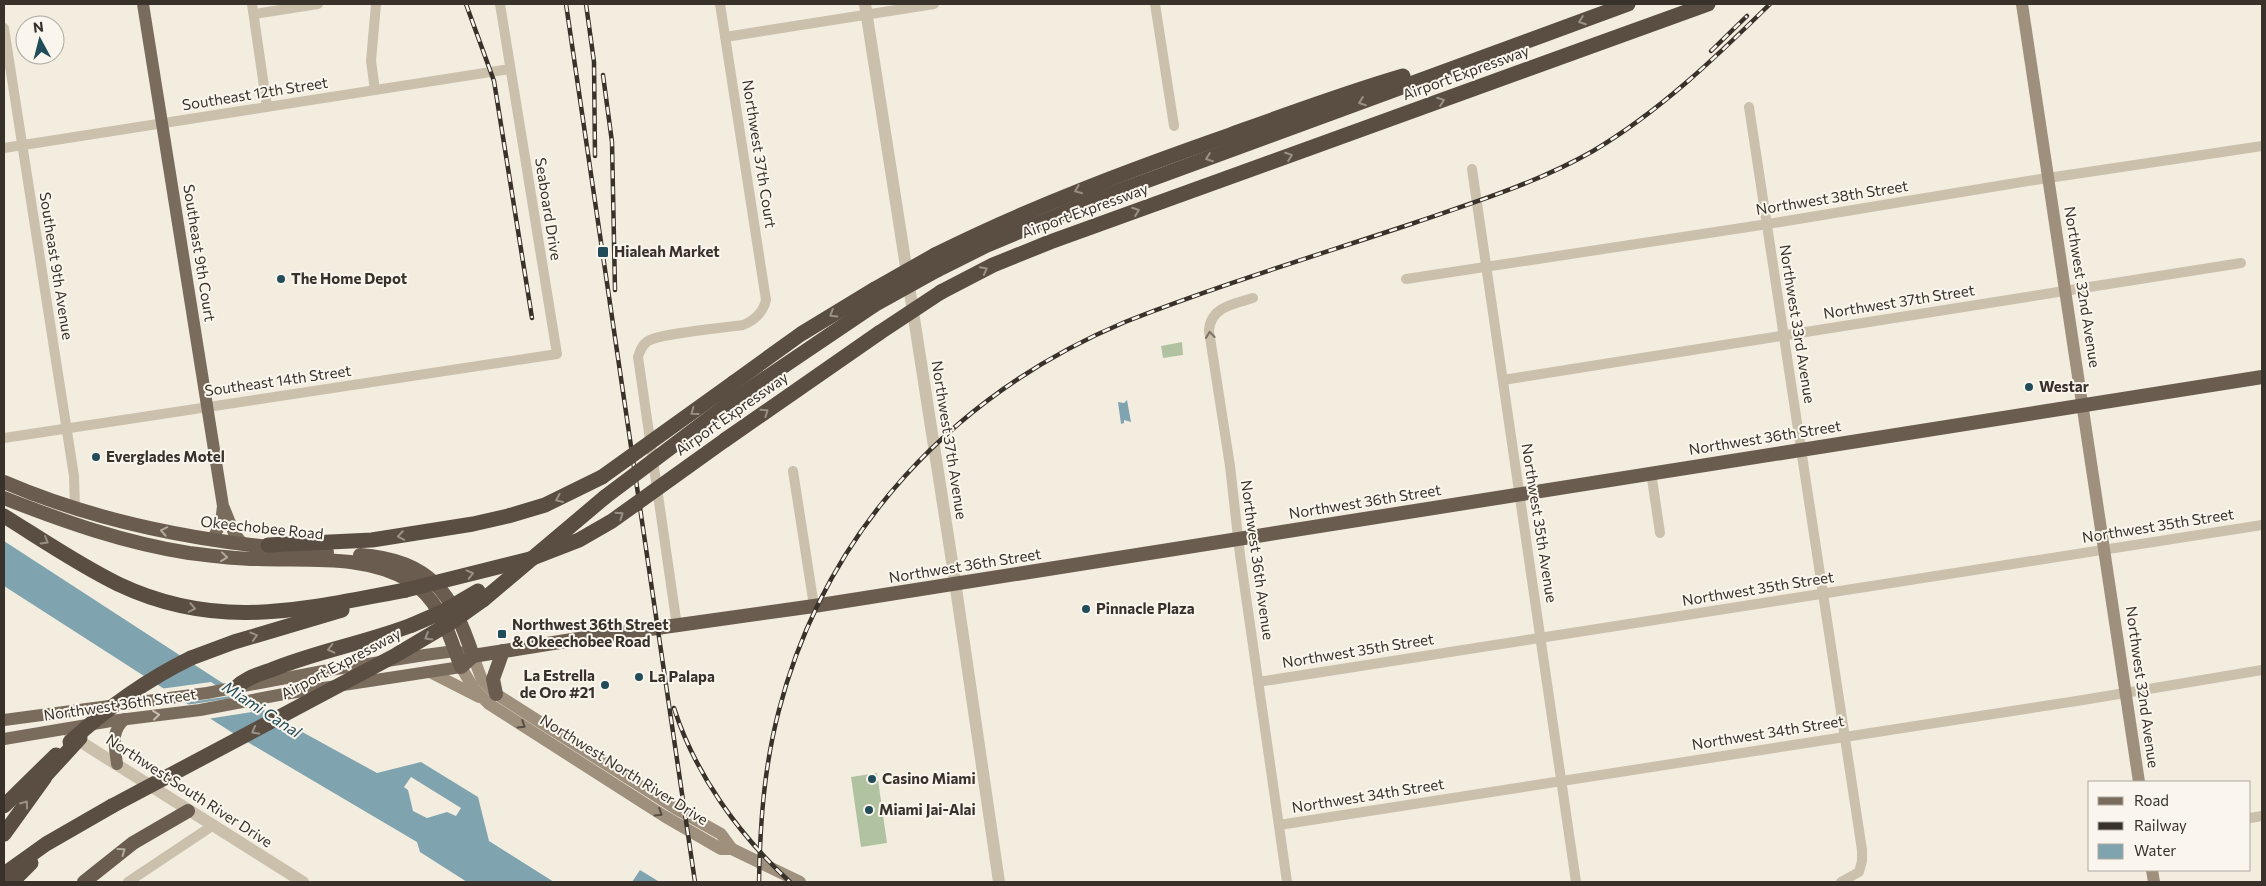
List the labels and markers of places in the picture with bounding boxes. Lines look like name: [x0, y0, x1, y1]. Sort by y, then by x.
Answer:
place label: Hialeah Market: [614, 242, 720, 260]
marker: Hialeah Market: [596, 245, 610, 259]
place label: The Home Depot: [291, 269, 407, 287]
marker: The Home Depot: [275, 273, 287, 285]
place label: Westar: [2039, 377, 2089, 395]
marker: Westar: [2023, 381, 2035, 393]
place label: Everglades Motel: [106, 447, 225, 465]
marker: Everglades Motel: [90, 451, 102, 463]
place label: Pinnacle Plaza: [1096, 599, 1195, 617]
marker: Pinnacle Plaza: [1080, 603, 1092, 615]
place label: Northwest 36th Street & Okeechobee Road: [512, 615, 668, 650]
marker: Northwest 36th Street & Okeechobee Road: [496, 628, 508, 640]
place label: La Estrella de Oro #21: [520, 666, 595, 701]
place label: La Palapa: [649, 667, 715, 685]
marker: La Palapa: [633, 671, 645, 683]
marker: La Estrella de Oro #21: [599, 679, 611, 691]
place label: Casino Miami: [882, 769, 976, 787]
marker: Casino Miami: [866, 773, 878, 785]
place label: Miami Jai-Alai: [879, 800, 976, 818]
marker: Miami Jai-Alai: [863, 804, 875, 816]

